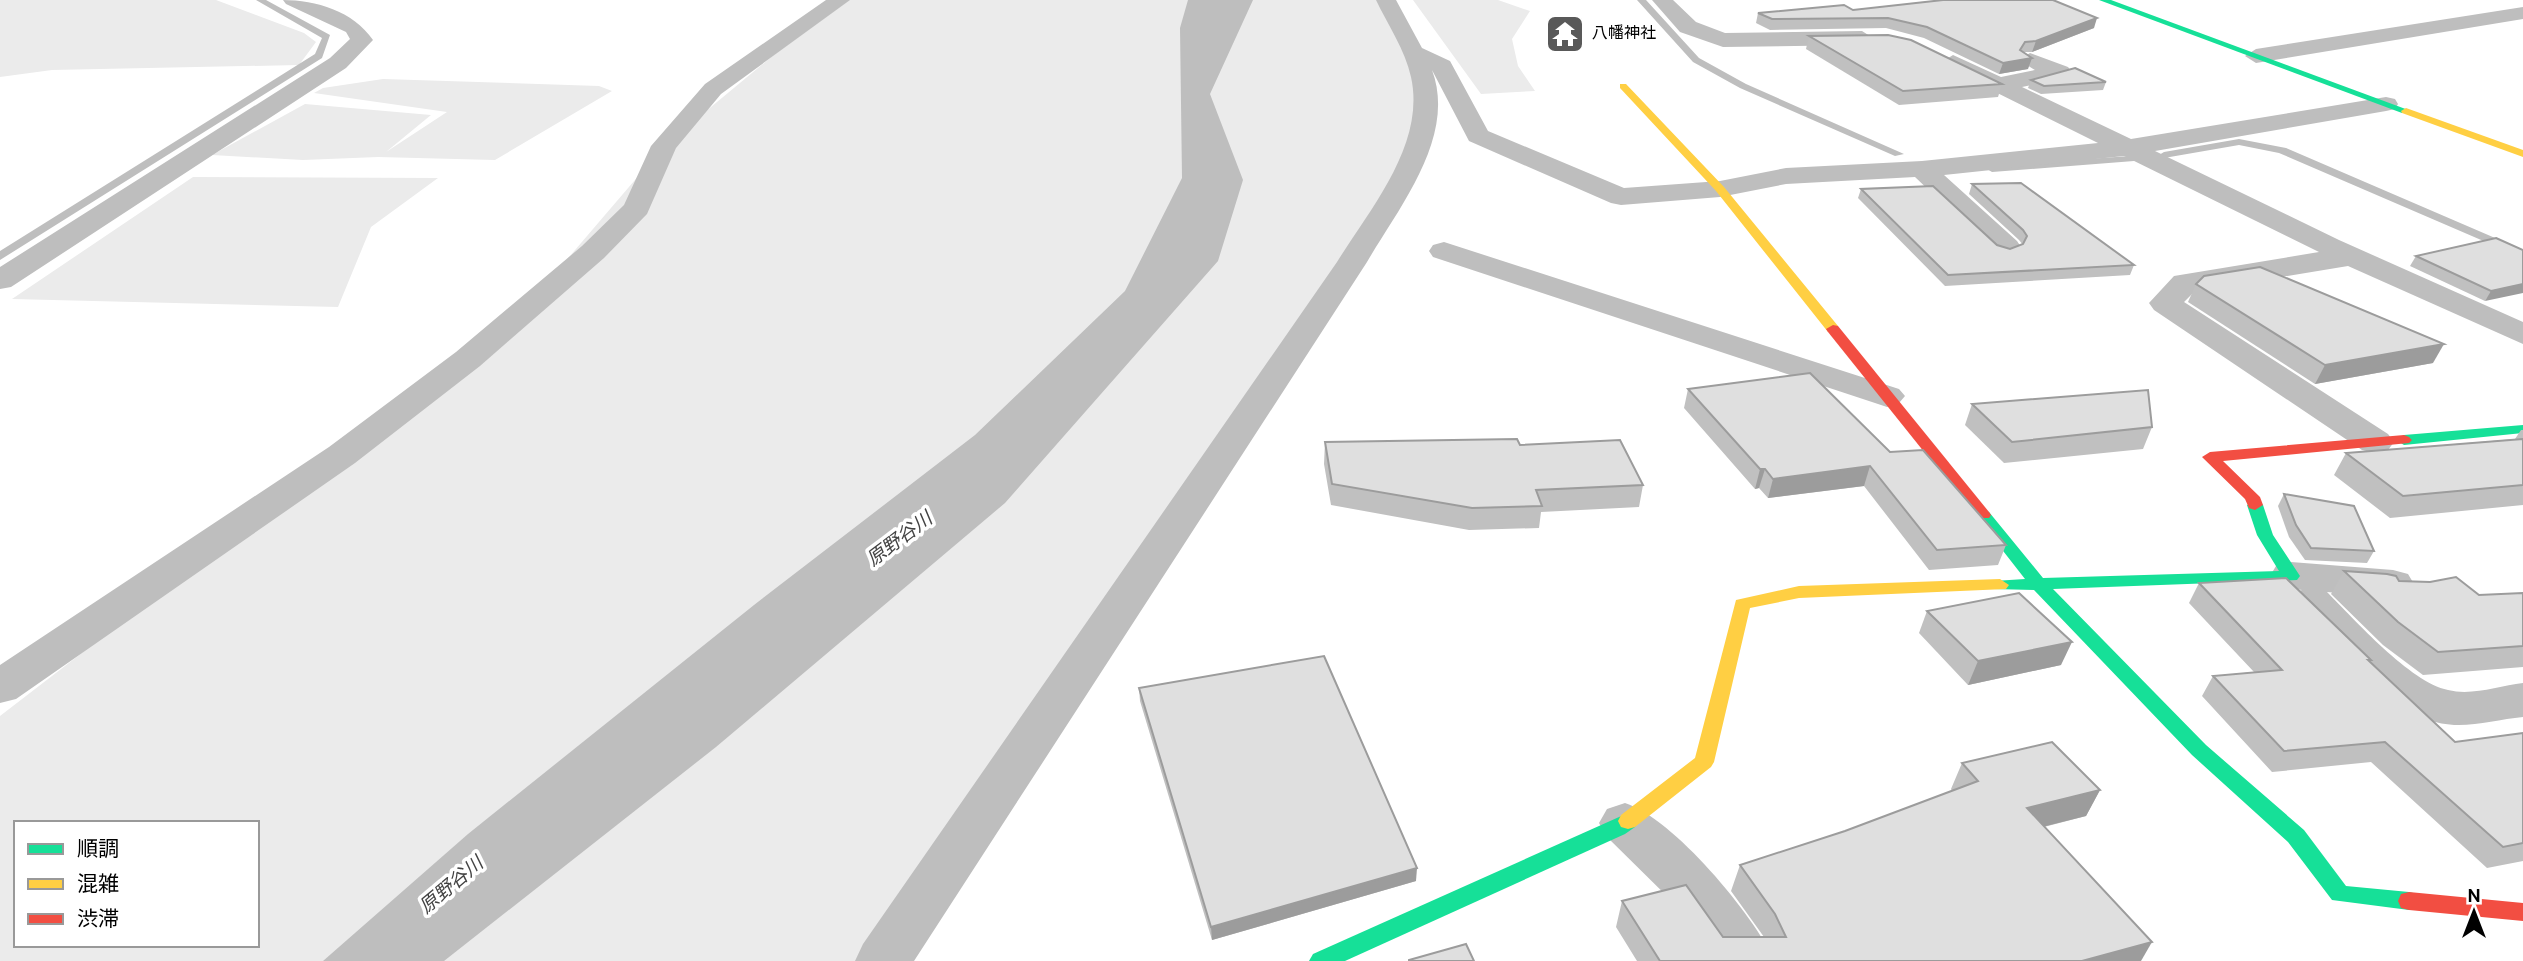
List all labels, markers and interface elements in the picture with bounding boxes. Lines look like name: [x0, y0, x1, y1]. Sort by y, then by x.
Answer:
temple icon: 八幡神社: [1544, 13, 1586, 55]
place label: 八幡神社: [1592, 24, 1656, 44]
water label: 原野谷川: [862, 506, 939, 572]
legend: [14, 821, 259, 947]
text: 順調: [77, 837, 119, 864]
water label: 原野谷川: [415, 851, 490, 920]
text: 混雑: [77, 872, 119, 899]
north arrow: [2439, 877, 2509, 947]
text: N: [2467, 885, 2481, 909]
text: 渋滞: [77, 907, 119, 934]

